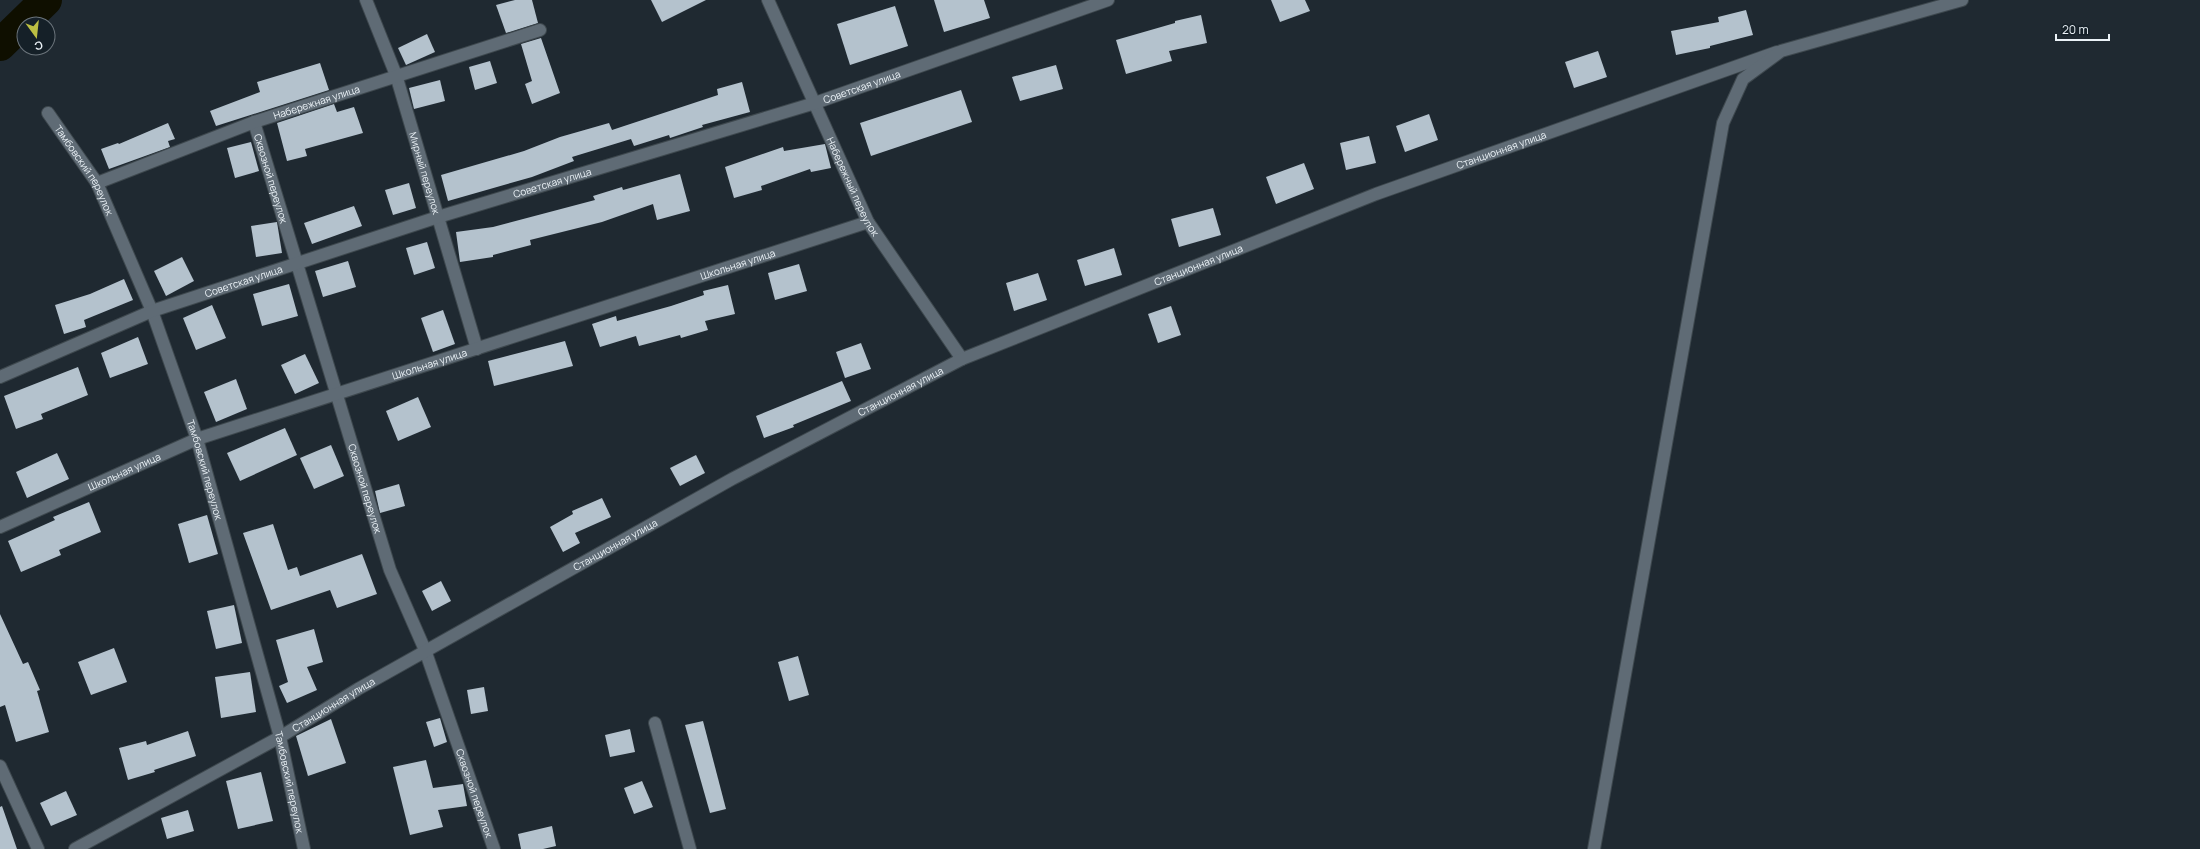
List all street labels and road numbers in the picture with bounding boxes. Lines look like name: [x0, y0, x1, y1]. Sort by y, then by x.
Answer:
street label: Советская улица: [821, 67, 902, 107]
street label: Набережная улица: [271, 81, 361, 122]
street label: Тамбовский переулок: [52, 122, 117, 218]
street label: Станционная улица: [1454, 127, 1548, 172]
street label: Мирный переулок: [406, 130, 444, 217]
street label: Сквозной переулок: [251, 132, 292, 226]
street label: Набережный переулок: [824, 135, 883, 240]
street label: Советская улица: [511, 164, 593, 201]
street label: Станционная улица: [1152, 241, 1245, 289]
street label: Школьная улица: [698, 245, 777, 283]
street label: Советская улица: [203, 262, 284, 300]
street label: Школьная улица: [390, 345, 469, 383]
street label: Станционная улица: [855, 363, 946, 419]
street label: Тамбовский переулок: [184, 417, 226, 522]
street label: Сквозной переулок: [345, 442, 386, 536]
street label: Школьная улица: [86, 449, 163, 494]
street label: Станционная улица: [570, 515, 660, 574]
street label: Станционная улица: [289, 674, 377, 735]
street label: Тамбовский переулок: [272, 730, 308, 835]
street label: Сквозной переулок: [453, 747, 497, 840]

